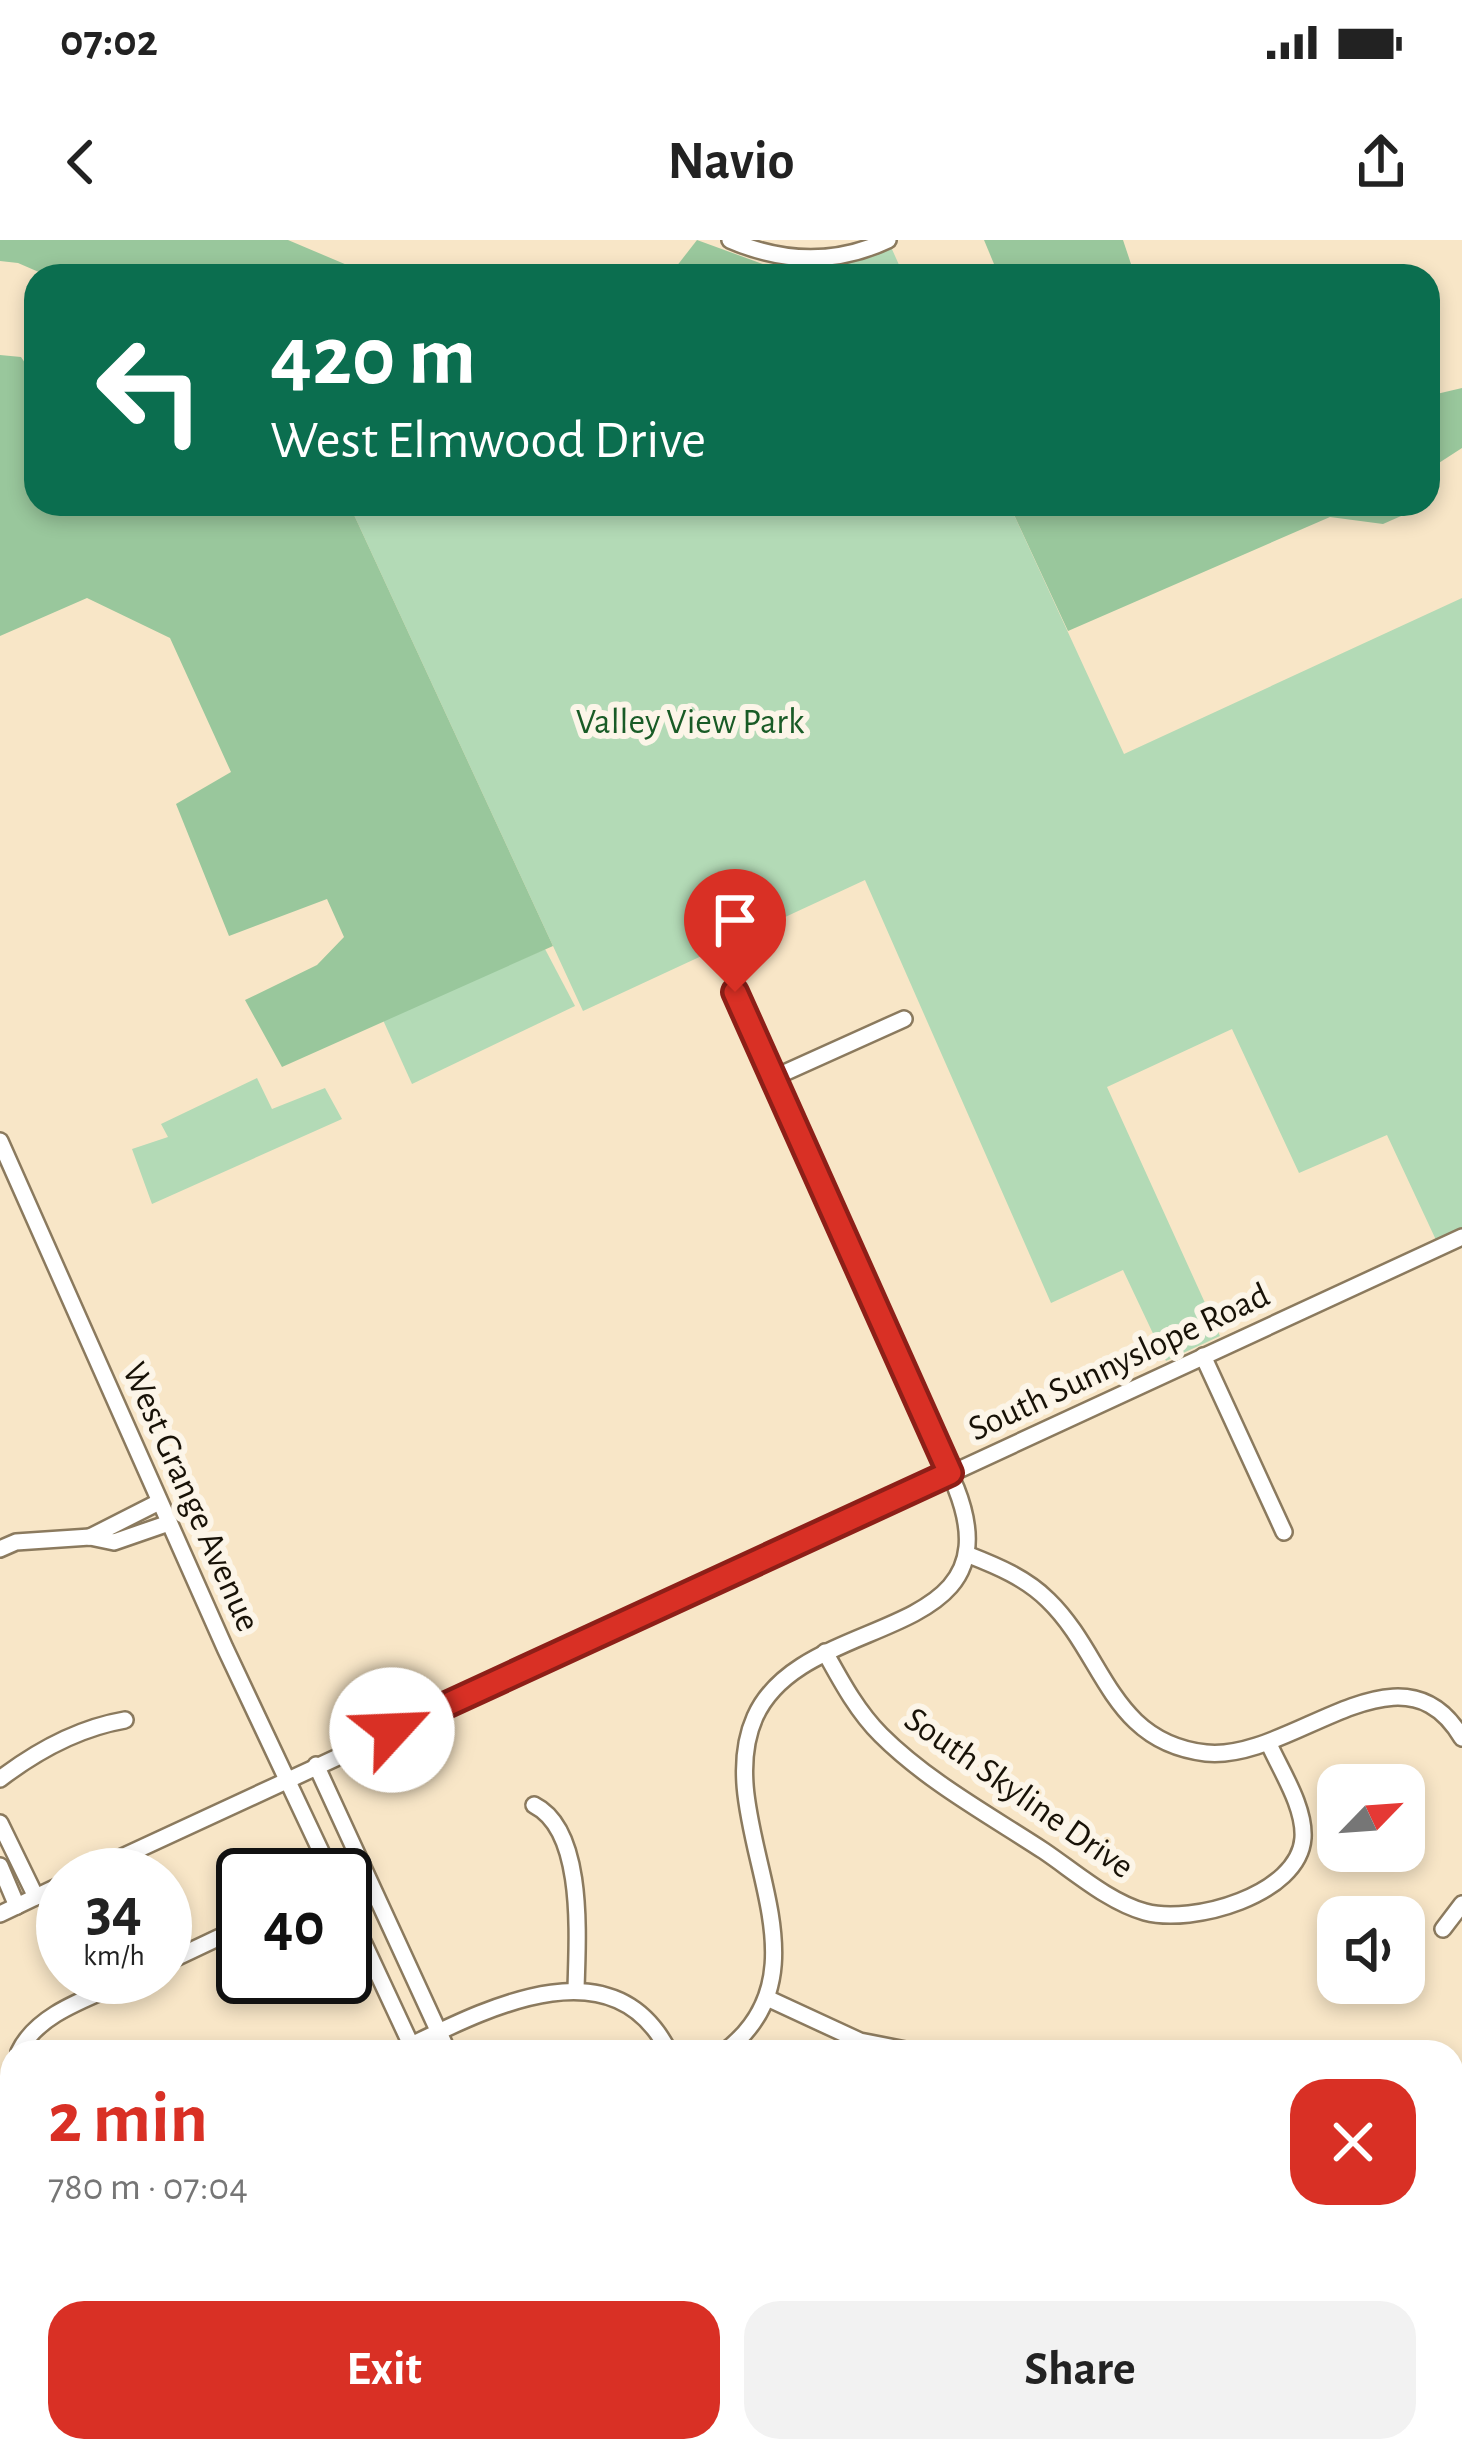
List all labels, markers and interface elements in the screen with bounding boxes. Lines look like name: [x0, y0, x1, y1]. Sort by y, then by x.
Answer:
text: 07:02: [60, 19, 158, 64]
icon: back: [48, 129, 114, 195]
icon: share: [1348, 129, 1414, 195]
text: Navio: [667, 135, 795, 189]
icon: left: [72, 312, 228, 468]
text: 420 m: [270, 316, 476, 400]
text: West Elmwood Drive: [270, 414, 706, 468]
park label: Valley View Park: [576, 704, 805, 740]
pin: [684, 869, 786, 992]
icon: arrive: [702, 887, 768, 953]
street label: South Sunnyslope Road: [963, 1277, 1275, 1447]
street label: West Grange Avenue: [116, 1357, 266, 1637]
position arrow: [329, 1667, 455, 1793]
street label: South Skyline Drive: [898, 1701, 1140, 1885]
north arrow: [1317, 1764, 1425, 1872]
map controls: [1317, 1764, 1425, 2004]
speed limit sign: 40: [216, 1848, 372, 2004]
text: 34: [86, 1881, 142, 1941]
button: sound: [1317, 1896, 1425, 2004]
text: km/h: [83, 1941, 145, 1971]
button: close: [1290, 2079, 1416, 2205]
text: 2 min: [48, 2083, 208, 2155]
text: 780 m · 07:04: [48, 2168, 248, 2207]
button: Exit: [48, 2301, 720, 2439]
button: Share: [744, 2301, 1416, 2439]

